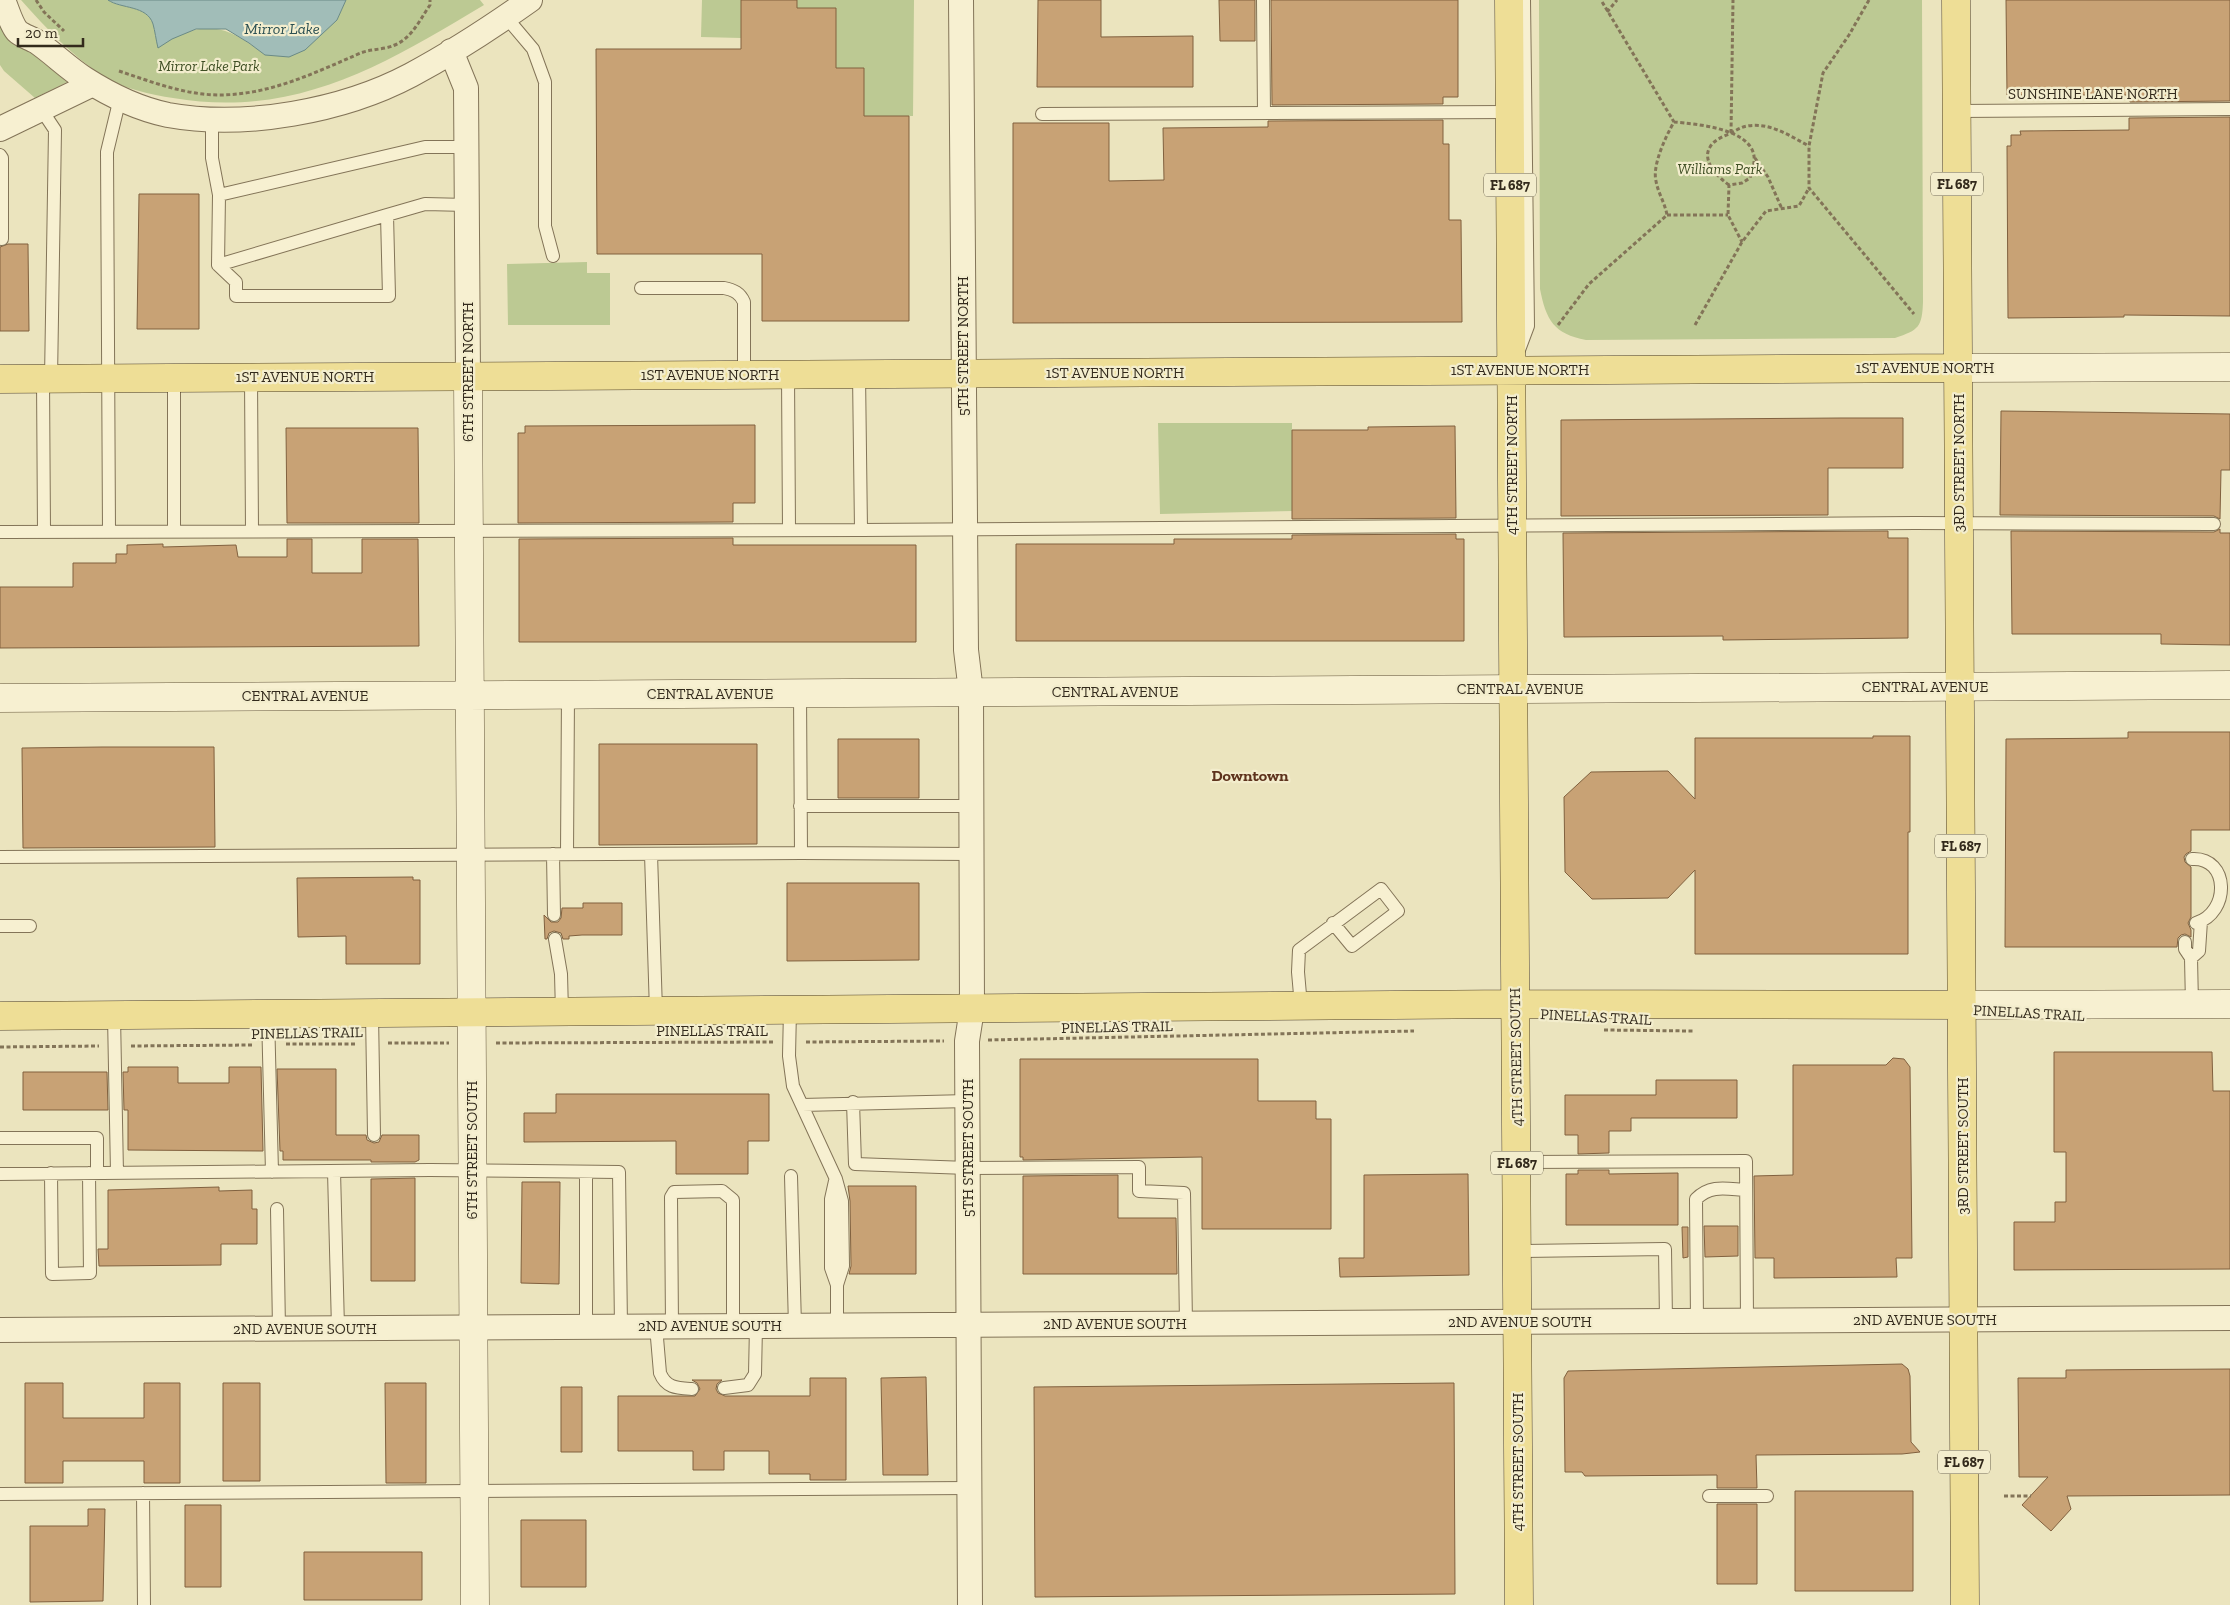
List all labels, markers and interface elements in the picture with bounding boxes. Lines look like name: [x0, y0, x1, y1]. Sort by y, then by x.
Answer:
scale bar: [18, 15, 82, 47]
water label: Mirror Lake: [244, 19, 320, 38]
text: 20 m: [25, 24, 58, 42]
park label: Mirror Lake Park: [158, 57, 260, 75]
street label: SUNSHINE LANE NORTH: [2008, 85, 2178, 103]
park label: Williams Park: [1678, 160, 1763, 178]
road number: FL 687: [1931, 172, 1983, 195]
road number: FL 687: [1484, 174, 1536, 196]
street label: 5TH STREET NORTH: [954, 276, 972, 416]
street label: 6TH STREET NORTH: [459, 302, 477, 442]
street label: 1ST AVENUE NORTH: [1856, 359, 1994, 377]
street label: 1ST AVENUE NORTH: [1451, 361, 1589, 379]
street label: 1ST AVENUE NORTH: [1046, 364, 1184, 382]
street label: 1ST AVENUE NORTH: [641, 366, 779, 384]
street label: 1ST AVENUE NORTH: [236, 368, 374, 386]
street label: 3RD STREET NORTH: [1950, 394, 1968, 532]
street label: 4TH STREET NORTH: [1503, 395, 1521, 535]
street label: CENTRAL AVENUE: [1862, 678, 1988, 696]
street label: CENTRAL AVENUE: [1457, 680, 1583, 698]
street label: CENTRAL AVENUE: [1052, 683, 1178, 701]
street label: CENTRAL AVENUE: [647, 685, 773, 703]
street label: CENTRAL AVENUE: [242, 687, 368, 705]
district label: Downtown: [1211, 766, 1289, 785]
road number: FL 687: [1935, 834, 1987, 858]
street label: 4TH STREET SOUTH: [1506, 988, 1526, 1126]
street label: PINELLAS TRAIL: [1973, 1001, 2085, 1025]
street label: PINELLAS TRAIL: [1540, 1005, 1652, 1029]
street label: PINELLAS TRAIL: [1061, 1017, 1173, 1037]
street label: PINELLAS TRAIL: [656, 1022, 768, 1040]
street label: PINELLAS TRAIL: [251, 1023, 363, 1043]
street label: 3RD STREET SOUTH: [1954, 1077, 1972, 1215]
street label: 5TH STREET SOUTH: [959, 1079, 977, 1217]
street label: 6TH STREET SOUTH: [463, 1081, 481, 1219]
road number: FL 687: [1491, 1152, 1543, 1174]
street label: 2ND AVENUE SOUTH: [1853, 1311, 1997, 1329]
street label: 2ND AVENUE SOUTH: [1448, 1313, 1592, 1331]
street label: 2ND AVENUE SOUTH: [1043, 1315, 1187, 1333]
street label: 2ND AVENUE SOUTH: [638, 1317, 782, 1335]
street label: 2ND AVENUE SOUTH: [233, 1320, 377, 1338]
street label: 4TH STREET SOUTH: [1509, 1393, 1527, 1531]
road number: FL 687: [1938, 1450, 1990, 1474]

